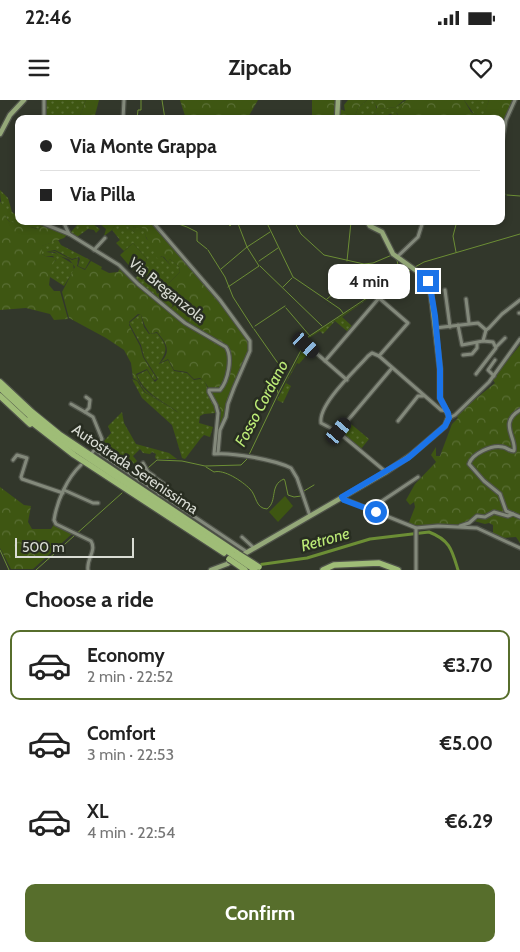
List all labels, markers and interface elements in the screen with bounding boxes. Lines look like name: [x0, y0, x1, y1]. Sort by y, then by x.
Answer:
text: 22:46: [25, 6, 72, 29]
icon: menu: [25, 54, 53, 82]
text: Zipcab: [228, 54, 292, 81]
icon: heart: [467, 54, 495, 82]
text: Via Monte Grappa: [70, 135, 217, 158]
text: Via Pilla: [70, 183, 135, 206]
street label: Via Breganzola: [125, 254, 210, 327]
callout: 4 min: [328, 264, 410, 298]
route end: [417, 270, 439, 292]
text: 4 min: [349, 272, 389, 291]
car: [289, 329, 322, 361]
water label: Fosso Cordano: [231, 357, 292, 450]
car: [323, 415, 354, 447]
street label: Autostrada Serenissima: [68, 420, 202, 518]
route start: [365, 501, 387, 523]
water label: Retrone: [299, 524, 352, 555]
scale bar: [15, 534, 134, 558]
text: 500 m: [22, 538, 65, 556]
text: Choose a ride: [25, 586, 154, 613]
icon: car: [27, 643, 72, 688]
text: Economy: [87, 644, 165, 667]
text: €3.70: [443, 654, 493, 677]
text: 2 min · 22:52: [87, 667, 174, 686]
icon: car: [27, 721, 72, 766]
text: Comfort: [87, 722, 156, 745]
text: €5.00: [440, 732, 493, 755]
text: 3 min · 22:53: [87, 745, 174, 764]
icon: car: [27, 799, 72, 844]
text: XL: [87, 800, 108, 823]
text: €6.29: [445, 810, 493, 833]
text: 4 min · 22:54: [87, 823, 175, 842]
button: Confirm: [25, 884, 495, 942]

